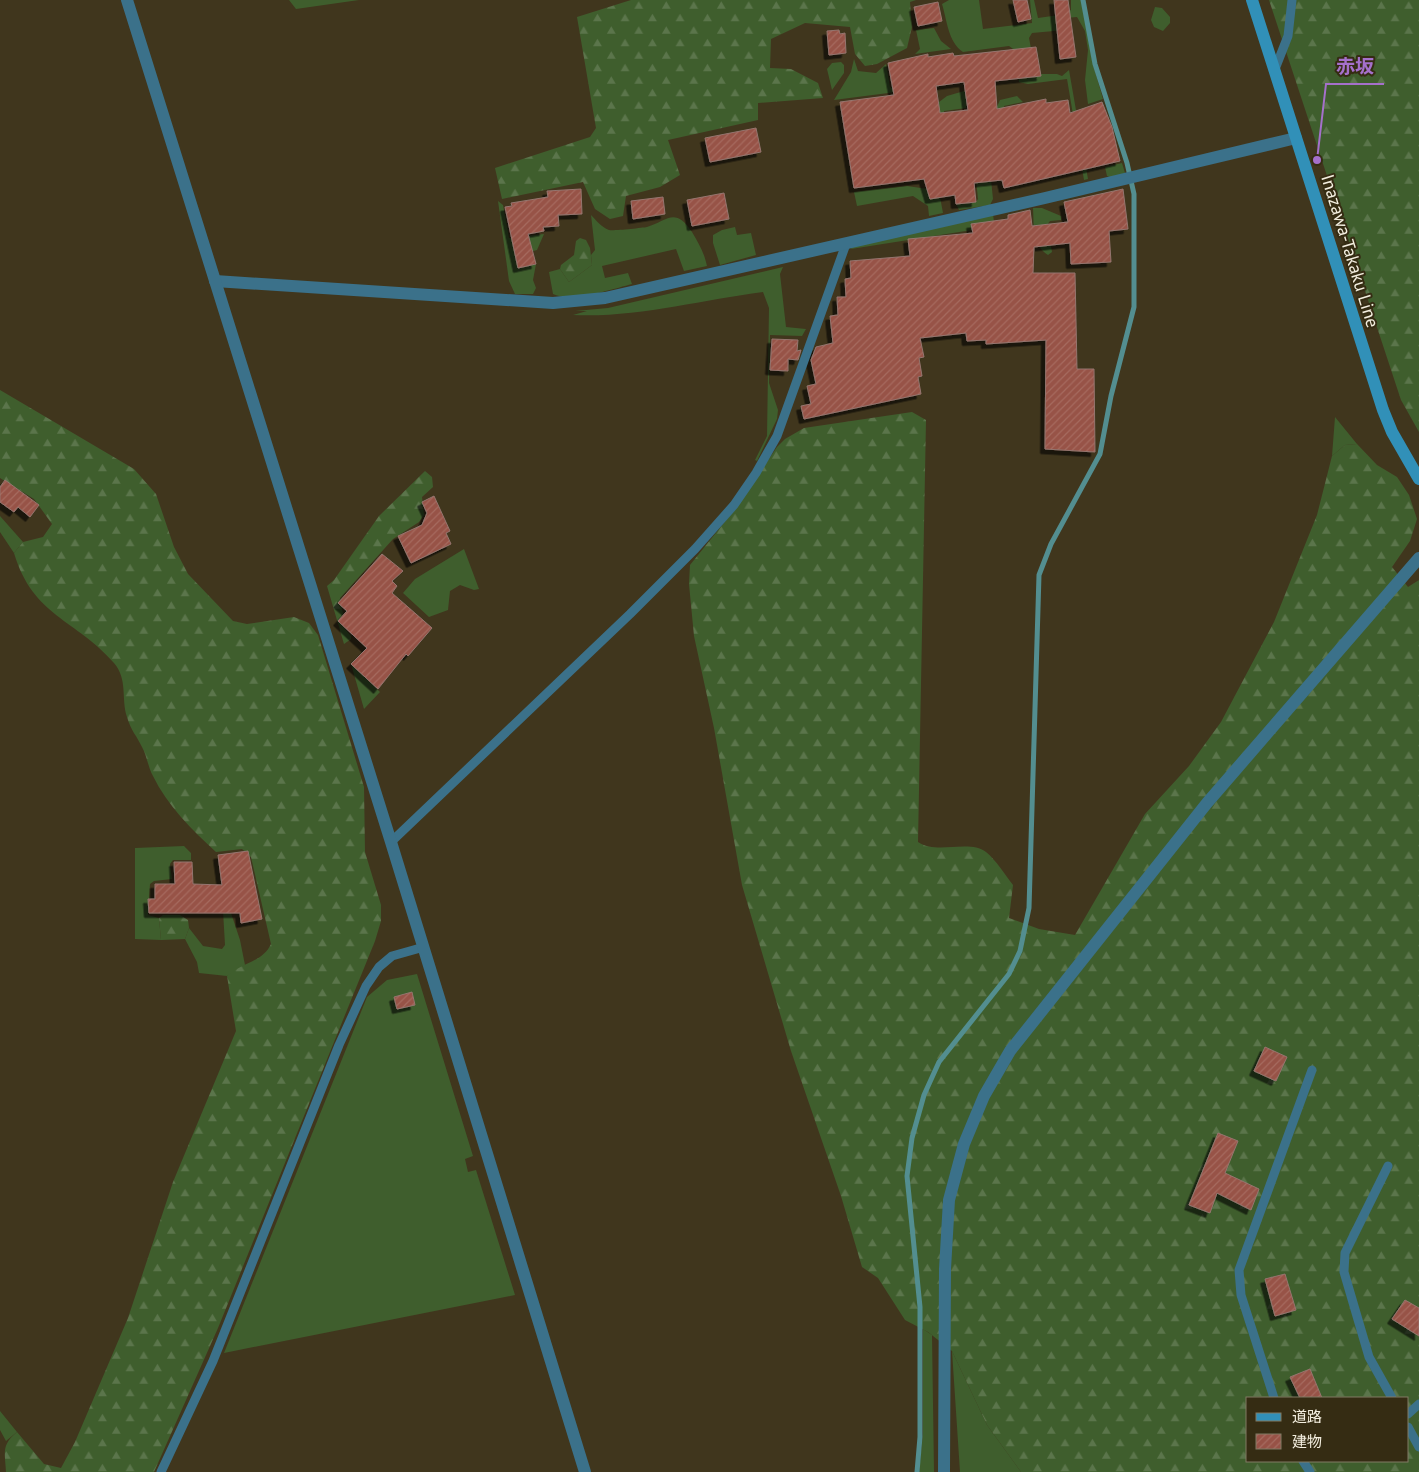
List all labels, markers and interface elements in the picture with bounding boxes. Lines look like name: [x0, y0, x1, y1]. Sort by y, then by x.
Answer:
callout: 赤坂: [1326, 50, 1384, 84]
text: 赤坂: [1336, 54, 1374, 78]
street label: Inazawa-Takaku Line: [1316, 171, 1385, 330]
legend: [1246, 1397, 1409, 1462]
text: 道路: [1292, 1407, 1322, 1426]
text: 建物: [1292, 1432, 1322, 1451]

